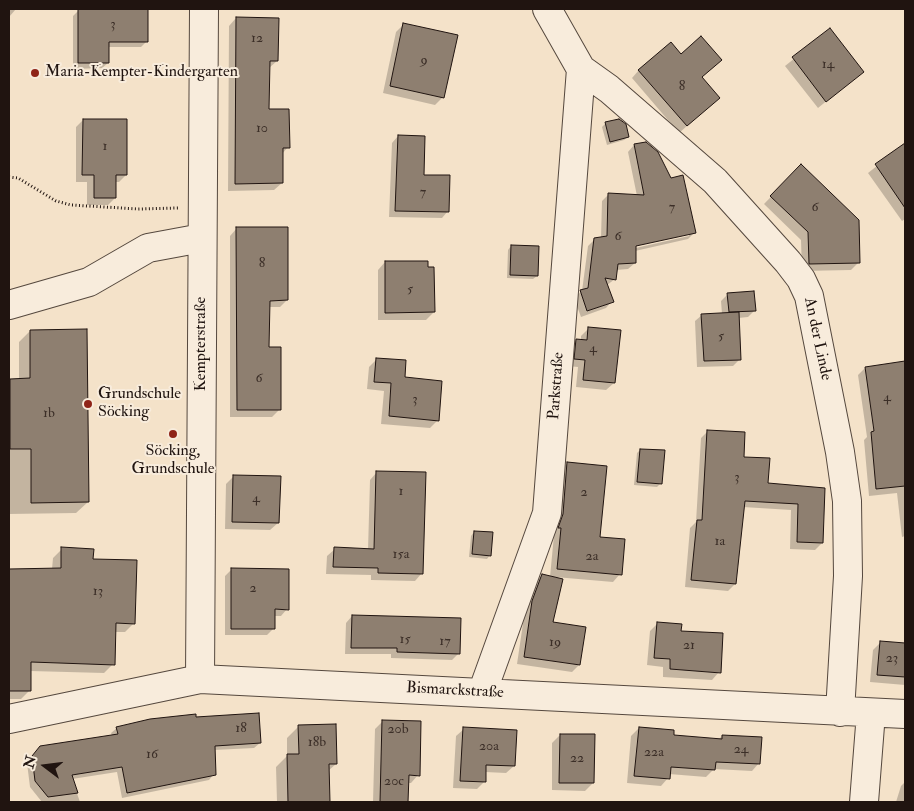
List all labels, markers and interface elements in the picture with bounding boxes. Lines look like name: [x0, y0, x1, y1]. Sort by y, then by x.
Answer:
house number: 3: [110, 17, 116, 33]
house number: 12: [251, 31, 263, 47]
house number: 9: [420, 53, 428, 69]
house number: 14: [822, 57, 834, 73]
place label: Maria-Kempter-Kindergarten: [45, 63, 238, 83]
marker: Maria-Kempter-Kindergarten: [29, 67, 41, 79]
house number: 8: [679, 79, 685, 95]
house number: 10: [256, 121, 268, 137]
house number: 1: [103, 139, 107, 155]
house number: 7: [420, 185, 426, 201]
house number: 7: [669, 200, 675, 216]
house number: 6: [811, 200, 819, 216]
house number: 6: [614, 229, 622, 245]
house number: 8: [259, 256, 265, 272]
house number: 5: [407, 282, 413, 298]
street label: An der Linde: [799, 296, 835, 382]
street label: Kempterstraße: [192, 297, 212, 391]
house number: 5: [718, 329, 724, 345]
house number: 4: [589, 341, 597, 357]
street label: Parkstraße: [545, 352, 569, 420]
house number: 6: [255, 371, 263, 387]
place label: Grundschule Söcking: [98, 385, 181, 423]
house number: 4: [883, 390, 891, 406]
house number: 3: [412, 392, 418, 408]
marker: Grundschule Söcking: [82, 398, 94, 410]
house number: 1b: [43, 406, 55, 422]
marker: Söcking, Grundschule: [167, 428, 179, 440]
place label: Söcking, Grundschule: [132, 442, 214, 480]
house number: 3: [734, 470, 740, 486]
house number: 1: [399, 484, 403, 500]
house number: 2: [580, 485, 588, 501]
house number: 4: [252, 491, 260, 507]
house number: 1a: [715, 534, 725, 550]
house number: 15a: [393, 547, 409, 563]
house number: 2a: [586, 549, 598, 565]
house number: 2: [249, 581, 257, 597]
house number: 13: [93, 584, 103, 600]
house number: 15: [399, 632, 411, 648]
house number: 17: [439, 634, 451, 650]
house number: 19: [549, 635, 561, 651]
house number: 21: [683, 638, 695, 654]
house number: 23: [886, 651, 898, 667]
street label: Bismarckstraße: [406, 679, 504, 703]
house number: 18: [235, 721, 247, 737]
house number: 20b: [387, 722, 409, 738]
house number: 18b: [308, 735, 326, 751]
house number: 20a: [479, 739, 499, 755]
north arrow: [20, 741, 70, 791]
house number: 24: [734, 742, 748, 758]
house number: 22a: [644, 745, 664, 761]
house number: 16: [146, 747, 158, 763]
house number: 22: [570, 751, 584, 767]
text: N: [20, 754, 40, 770]
house number: 20c: [384, 774, 404, 790]

